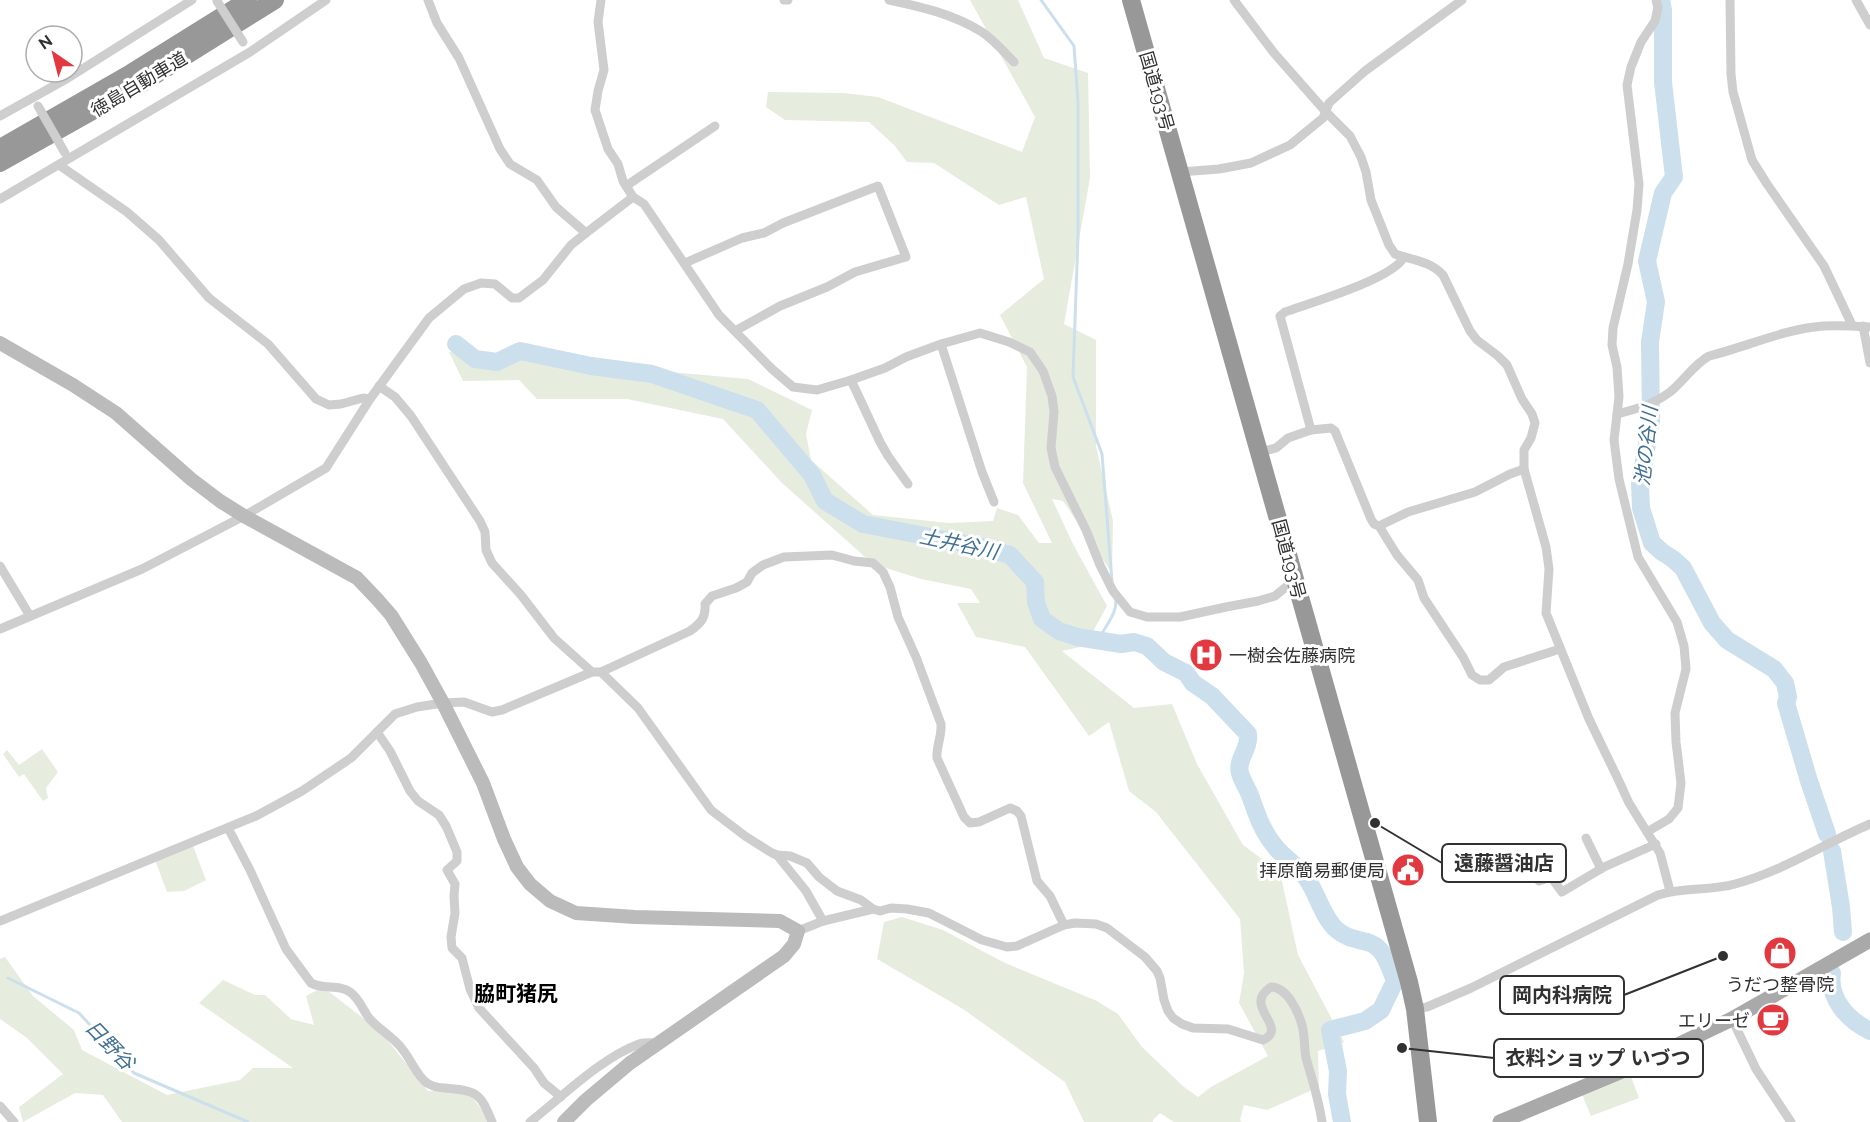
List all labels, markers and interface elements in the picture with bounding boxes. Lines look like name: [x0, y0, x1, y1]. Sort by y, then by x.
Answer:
north arrow: [24, 24, 84, 84]
text: N: [35, 31, 56, 53]
street label: 徳島自動車道: [87, 47, 191, 121]
street label: 国道193号: [1136, 49, 1178, 133]
water label: 池の谷川: [1630, 403, 1662, 487]
street label: 国道193号: [1268, 517, 1310, 601]
water label: 土井谷川: [917, 524, 1003, 564]
hospital icon: 一樹会佐藤病院: [1188, 637, 1224, 673]
place label: 一樹会佐藤病院: [1229, 645, 1355, 666]
callout: 遠藤醤油店: [1442, 844, 1566, 882]
text: 遠藤醤油店: [1454, 851, 1554, 875]
public building icon: 拝原簡易郵便局: [1390, 852, 1426, 888]
place label: 拝原簡易郵便局: [1259, 860, 1385, 881]
shop icon: うだつ整骨院: [1762, 935, 1798, 971]
place label: うだつ整骨院: [1726, 974, 1834, 995]
callout: 岡内科病院: [1500, 976, 1624, 1014]
district label: 脇町猪尻: [474, 981, 558, 1006]
text: 岡内科病院: [1512, 983, 1612, 1007]
cafe icon: エリーゼ: [1755, 1002, 1791, 1038]
place label: エリーゼ: [1678, 1010, 1750, 1031]
water label: 日野谷: [81, 1015, 141, 1076]
callout: 衣料ショップ いづつ: [1494, 1039, 1703, 1077]
text: 衣料ショップ いづつ: [1506, 1046, 1690, 1070]

